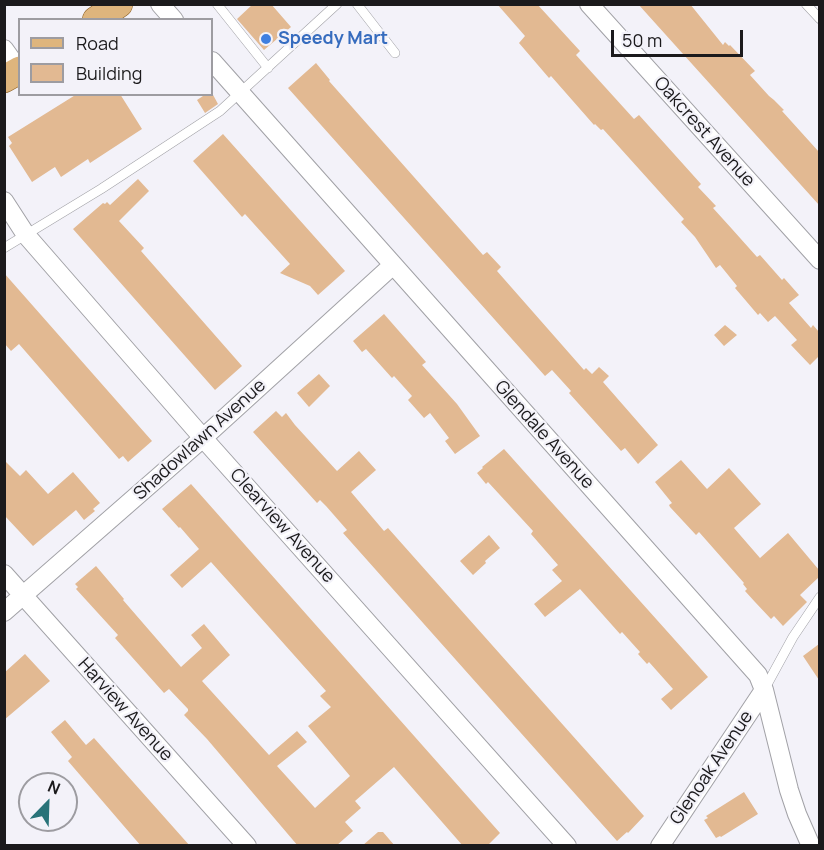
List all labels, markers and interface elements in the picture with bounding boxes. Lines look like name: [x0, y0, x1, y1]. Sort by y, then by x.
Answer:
legend: [18, 18, 213, 96]
scale bar: [614, 18, 746, 56]
place label: Speedy Mart: [278, 28, 388, 50]
text: 50 m: [622, 28, 662, 52]
text: Road: [76, 31, 119, 55]
marker: Speedy Mart: [259, 32, 273, 46]
text: Building: [76, 61, 142, 85]
street label: Oakcrest Avenue: [649, 73, 759, 191]
street label: Shadowlawn Avenue: [130, 375, 270, 505]
street label: Glendale Avenue: [490, 376, 598, 494]
street label: Clearview Avenue: [225, 464, 339, 588]
street label: Harview Avenue: [73, 654, 177, 766]
street label: Glenoak Avenue: [666, 707, 758, 829]
north arrow: [18, 772, 78, 832]
text: N: [45, 775, 64, 800]

